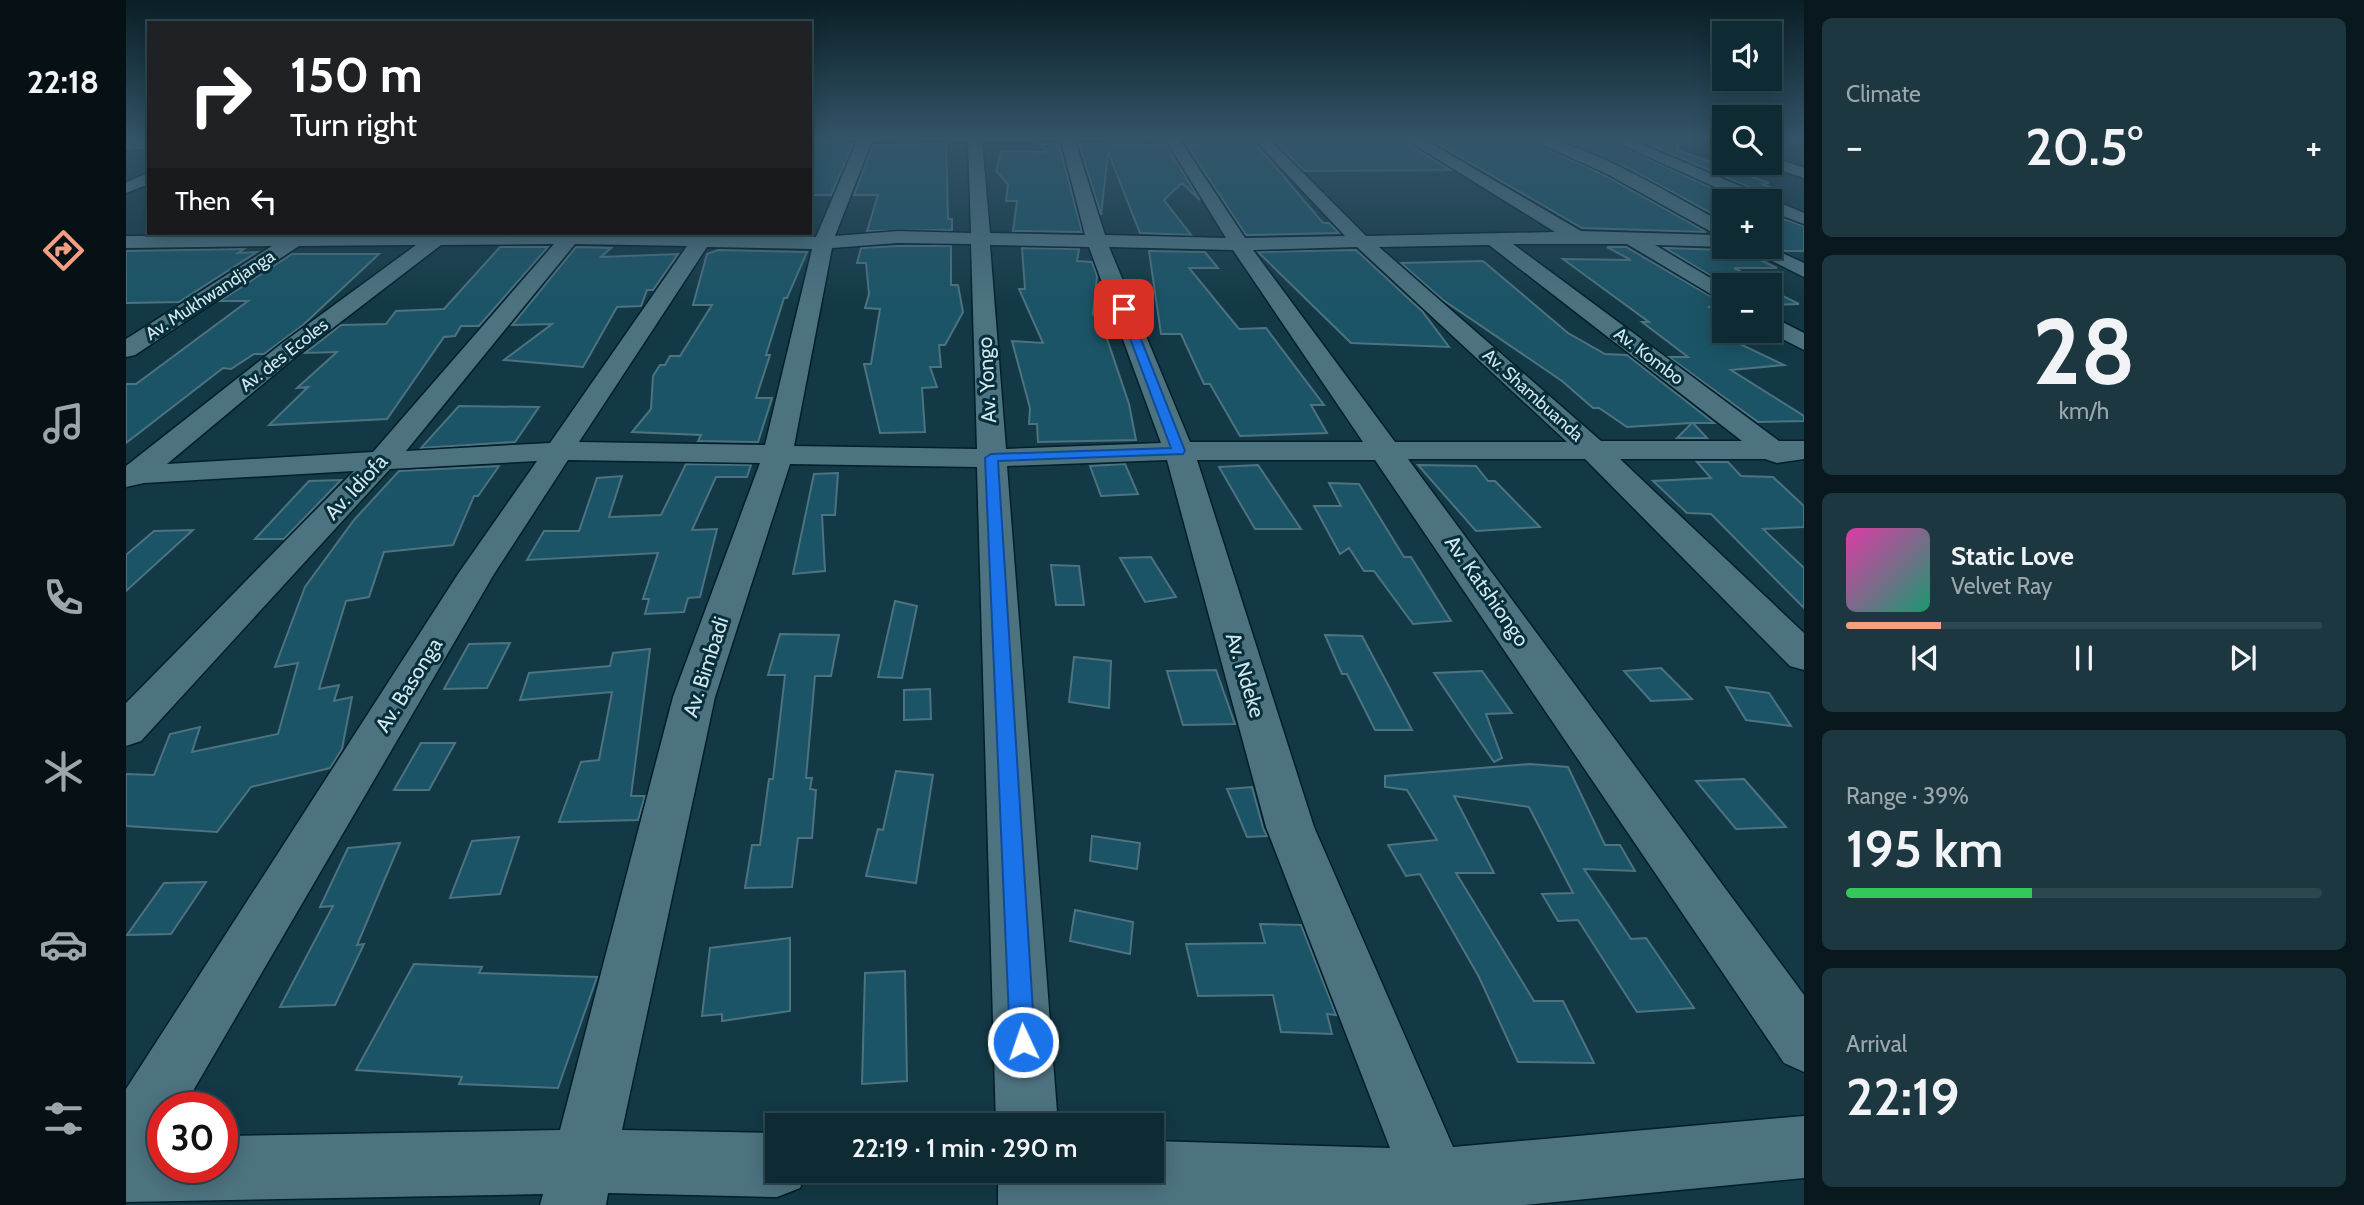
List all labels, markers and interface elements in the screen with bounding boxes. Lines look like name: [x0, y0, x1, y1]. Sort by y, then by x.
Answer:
map controls: [1712, 21, 1782, 343]
button: sound: [1712, 21, 1782, 91]
text: 150 m: [290, 45, 423, 104]
icon: right: [175, 49, 266, 140]
text: 22:18: [27, 62, 99, 101]
text: Climate: [1846, 80, 1921, 108]
text: Turn right: [290, 105, 417, 144]
button: search: [1712, 105, 1782, 175]
text: 20.5°: [2025, 115, 2143, 178]
text: −: [1846, 123, 1863, 170]
text: +: [2305, 123, 2322, 170]
icon: left: [245, 182, 283, 220]
text: Then: [175, 185, 231, 217]
button: +: [1712, 189, 1782, 259]
icon: directions: [39, 226, 88, 275]
street label: Av. Mukhwandjanga: [141, 245, 279, 345]
button: −: [1712, 273, 1782, 343]
pin: [1094, 279, 1154, 339]
icon: arrive: [1105, 290, 1143, 328]
text: 28: [2032, 296, 2136, 407]
street label: Av. des Ecoles: [236, 314, 332, 396]
street label: Av. Kombo: [1610, 323, 1688, 389]
street label: Av. Yongo: [972, 336, 1001, 424]
street label: Av. Shambuanda: [1478, 344, 1588, 446]
text: km/h: [2059, 397, 2109, 425]
icon: music: [39, 399, 88, 448]
street label: Av. Idiofa: [319, 449, 392, 525]
street label: Av. Katshiongo: [1440, 530, 1535, 651]
text: Static Love: [1951, 540, 2074, 572]
text: Velvet Ray: [1951, 572, 2052, 600]
icon: phone: [39, 573, 88, 622]
street label: Av. Bimbadi: [678, 613, 734, 720]
street label: Av. Ndeke: [1221, 629, 1270, 721]
street label: Av. Basonga: [370, 633, 447, 736]
icon: previous: [1906, 639, 1944, 677]
icon: pause: [2065, 639, 2103, 677]
icon: next: [2224, 639, 2262, 677]
icon: climate: [39, 747, 88, 796]
text: Range · 39%: [1846, 782, 1969, 810]
text: 195 km: [1846, 817, 2003, 880]
icon: car: [39, 920, 88, 969]
position arrow: [986, 1005, 1060, 1079]
text: Arrival: [1846, 1030, 1907, 1058]
text: 22:19: [1846, 1065, 1960, 1128]
speed limit sign: 30: [147, 1092, 238, 1183]
icon: filters: [39, 1094, 88, 1143]
text: 22:19 · 1 min · 290 m: [852, 1132, 1077, 1164]

